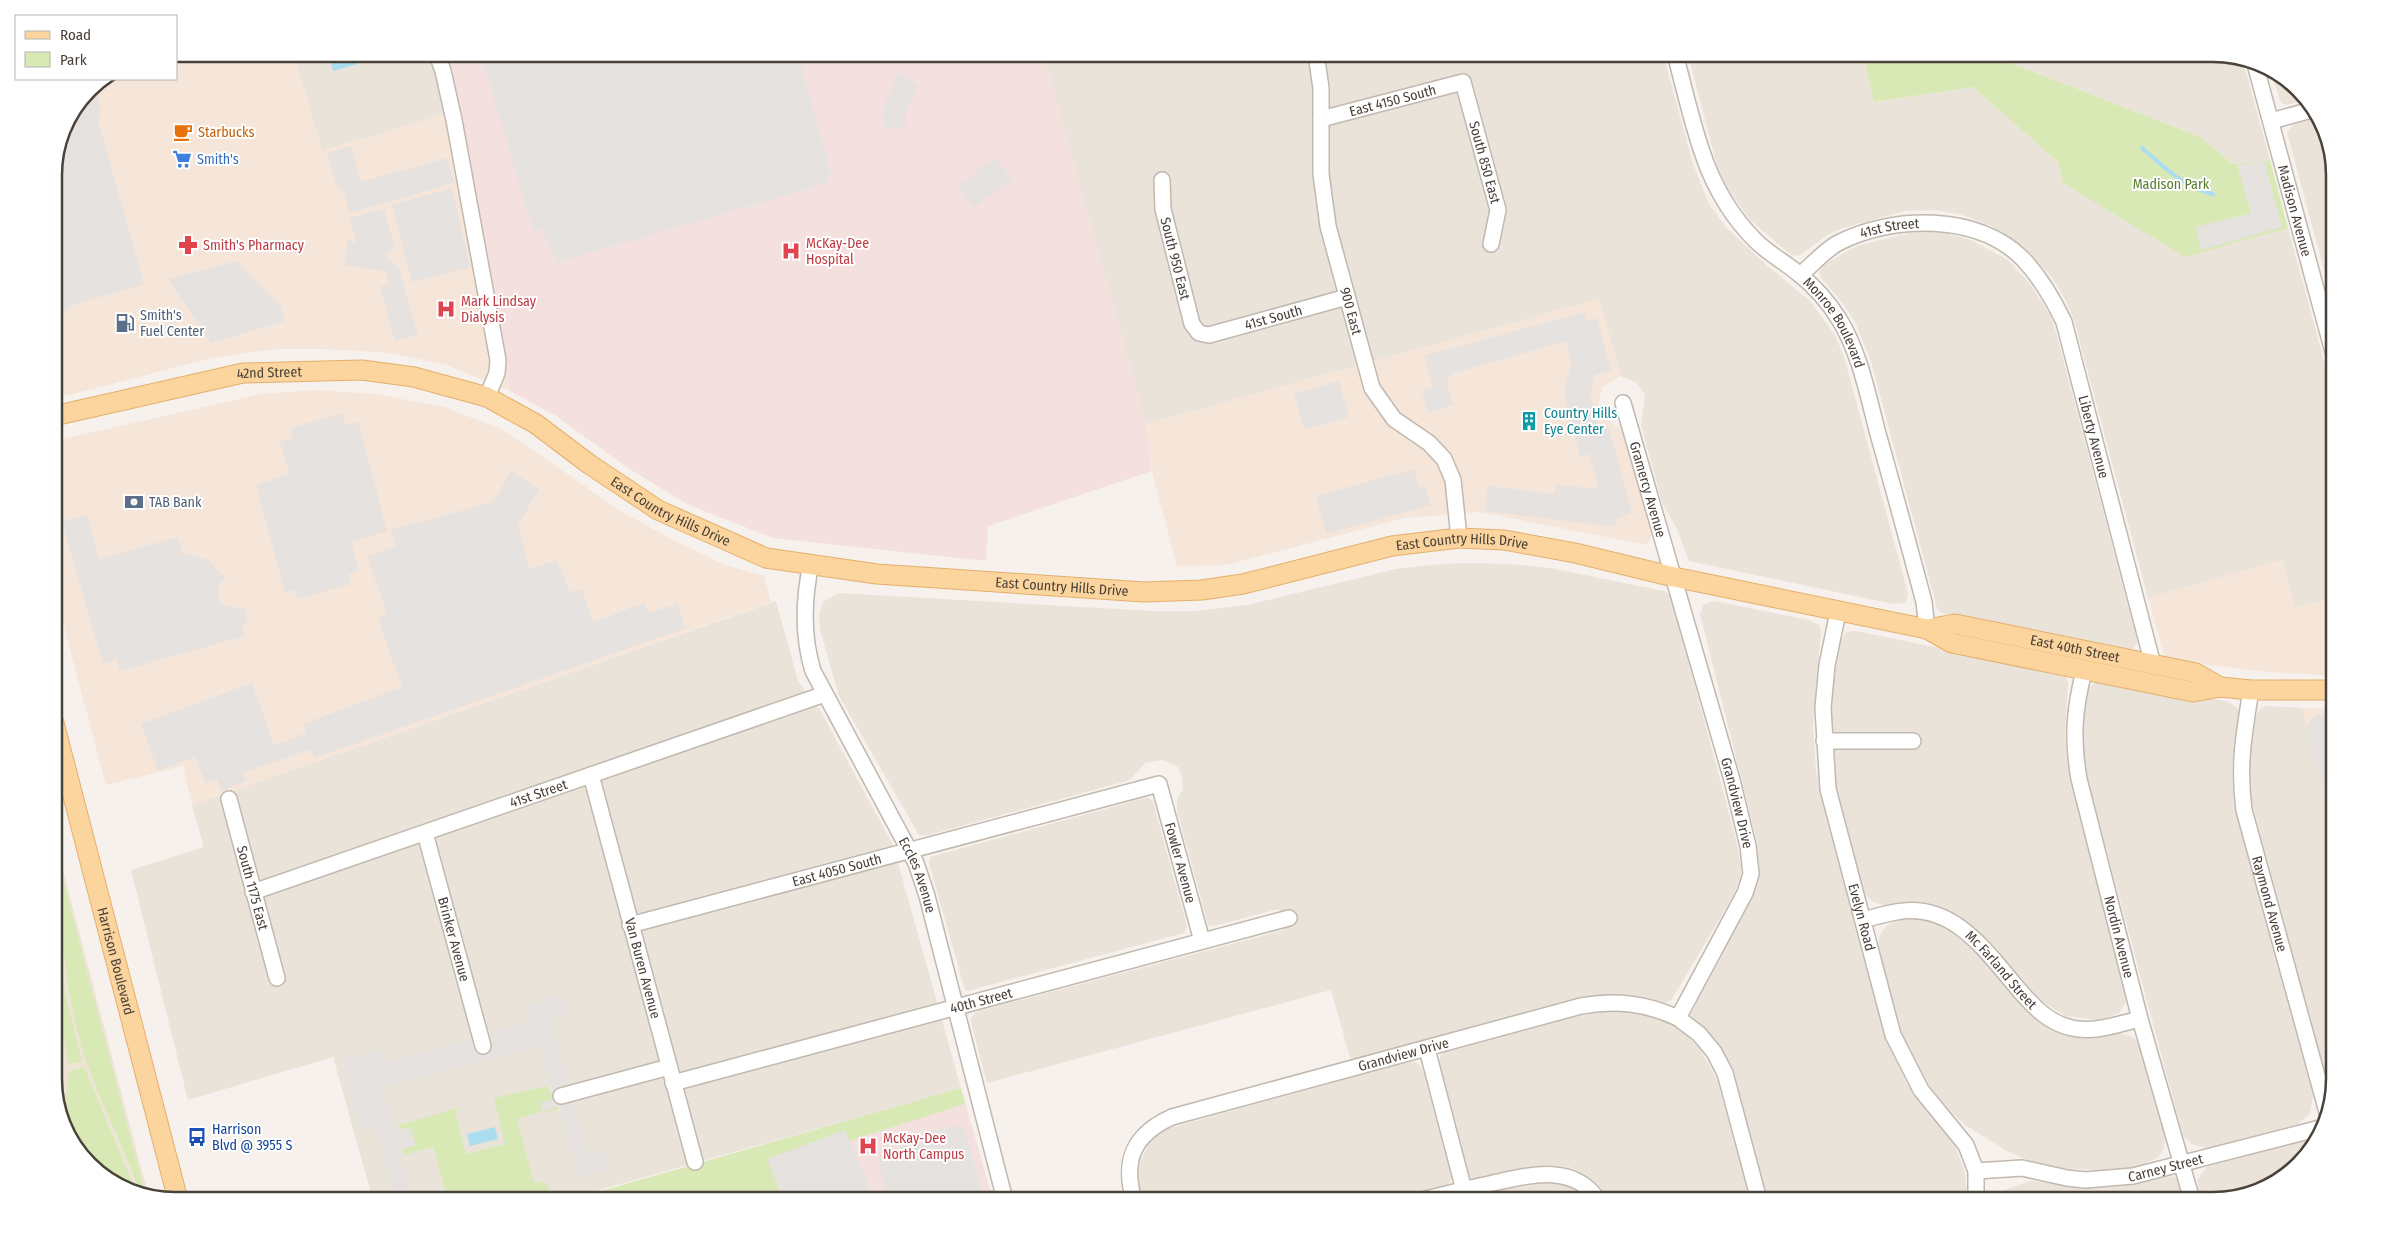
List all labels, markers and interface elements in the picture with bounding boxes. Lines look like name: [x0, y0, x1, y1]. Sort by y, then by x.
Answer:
legend: [15, 15, 178, 80]
text: Road: [60, 26, 91, 44]
text: Park: [60, 51, 87, 69]
street label: East 4150 South: [1347, 81, 1438, 120]
street label: South 850 East: [1466, 119, 1504, 206]
cafe icon: Starbucks: [172, 121, 194, 143]
place label: Starbucks: [198, 124, 254, 141]
supermarket icon: Smith's: [171, 148, 193, 170]
place label: Smith's: [197, 151, 239, 168]
street label: Madison Avenue: [2274, 163, 2315, 258]
park label: Madison Park: [2133, 176, 2210, 193]
street label: South 950 East: [1157, 215, 1194, 302]
street label: 41st Street: [1858, 215, 1920, 242]
pharmacy icon: Smith's Pharmacy: [177, 234, 199, 256]
place label: McKay-Dee Hospital: [806, 235, 869, 268]
place label: Smith's Pharmacy: [203, 237, 305, 254]
hospital icon: McKay-Dee Hospital: [780, 240, 802, 262]
street label: Monroe Boulevard: [1800, 273, 1868, 370]
street label: 900 East: [1337, 285, 1366, 337]
place label: Mark Lindsay Dialysis: [461, 293, 537, 326]
hospital icon: Mark Lindsay Dialysis: [435, 298, 457, 320]
street label: 41st South: [1243, 301, 1304, 333]
place label: Smith's Fuel Center: [140, 307, 204, 340]
fuel station icon: Smith's Fuel Center: [114, 312, 136, 334]
street label: 42nd Street: [235, 363, 303, 383]
street label: Liberty Avenue: [2075, 393, 2113, 480]
place label: Country Hills Eye Center: [1544, 405, 1617, 438]
building icon: Country Hills Eye Center: [1518, 410, 1540, 432]
street label: Gramercy Avenue: [1626, 439, 1670, 540]
street label: East Country Hills Drive: [608, 472, 733, 550]
bank icon: TAB Bank: [123, 491, 145, 513]
place label: TAB Bank: [149, 494, 202, 511]
street label: East Country Hills Drive: [1395, 529, 1530, 554]
street label: East Country Hills Drive: [995, 574, 1129, 599]
street label: East 40th Street: [2029, 631, 2122, 666]
street label: Grandview Drive: [1717, 756, 1757, 850]
street label: 41st Street: [507, 775, 570, 811]
street label: Fowler Avenue: [1161, 820, 1200, 905]
street label: Eccles Avenue: [895, 834, 940, 915]
street label: South 1175 East: [233, 844, 272, 932]
street label: East 4050 South: [790, 850, 883, 890]
street label: Raymond Avenue: [2248, 854, 2291, 954]
street label: Evelyn Road: [1845, 882, 1879, 953]
street label: Nordin Avenue: [2101, 894, 2138, 980]
street label: Brinker Avenue: [434, 895, 474, 983]
street label: Harrison Boulevard: [94, 905, 138, 1017]
street label: Van Buren Avenue: [621, 916, 665, 1020]
street label: Mc Farland Street: [1962, 927, 2041, 1013]
street label: 40th Street: [948, 984, 1015, 1017]
street label: Grandview Drive: [1356, 1034, 1451, 1075]
place label: Harrison Blvd @ 3955 S: [212, 1121, 292, 1154]
bus stop icon: Harrison Blvd @ 3955 S: [186, 1126, 208, 1148]
place label: McKay-Dee North Campus: [883, 1130, 964, 1163]
hospital icon: McKay-Dee North Campus: [857, 1135, 879, 1157]
street label: Carney Street: [2127, 1150, 2205, 1185]

